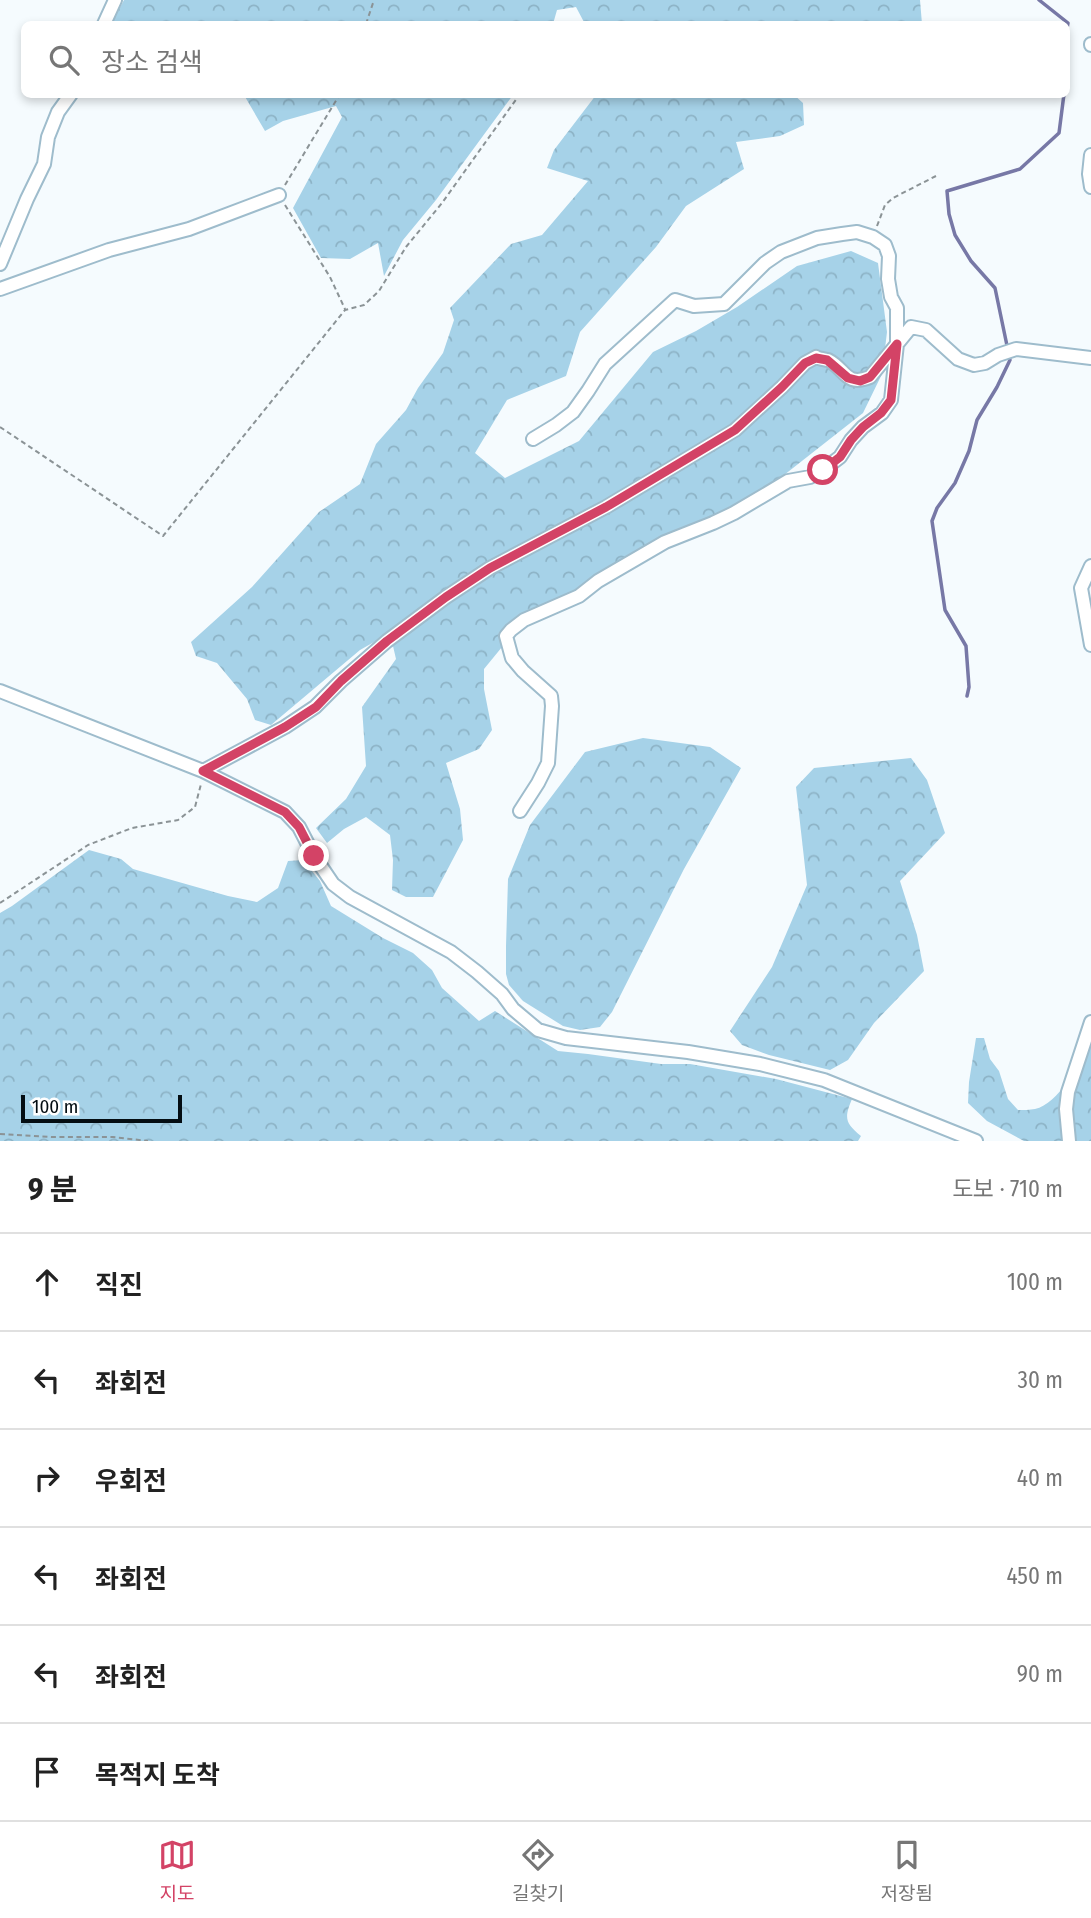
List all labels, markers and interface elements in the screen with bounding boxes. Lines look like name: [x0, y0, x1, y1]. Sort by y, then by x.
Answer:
search box: [21, 21, 1070, 98]
icon: search: [45, 41, 83, 79]
text: 장소 검색: [101, 47, 203, 78]
route start: [807, 454, 838, 485]
route end: [298, 840, 329, 871]
scale bar: [21, 1092, 182, 1124]
text: 100 m: [32, 1095, 78, 1118]
text: 9 분: [28, 1172, 77, 1208]
text: 도보 · 710 m: [952, 1175, 1063, 1203]
icon: ahead: [28, 1263, 66, 1301]
text: 100 m: [1007, 1268, 1063, 1296]
text: 직진: [95, 1270, 143, 1301]
icon: left: [28, 1361, 66, 1399]
text: 30 m: [1018, 1366, 1063, 1394]
text: 좌회전: [95, 1368, 167, 1399]
icon: right: [28, 1459, 66, 1497]
text: 40 m: [1017, 1464, 1063, 1492]
text: 우회전: [95, 1466, 167, 1497]
icon: left: [28, 1557, 66, 1595]
text: 450 m: [1006, 1562, 1063, 1590]
text: 좌회전: [95, 1564, 167, 1595]
icon: left: [28, 1655, 66, 1693]
text: 90 m: [1017, 1660, 1063, 1688]
text: 좌회전: [95, 1662, 167, 1693]
icon: arrive: [28, 1753, 66, 1791]
text: 목적지 도착: [95, 1760, 220, 1791]
tab: 지도: [158, 1836, 196, 1905]
tab: 길찾기: [512, 1836, 565, 1905]
tab: 저장됨: [881, 1836, 933, 1905]

